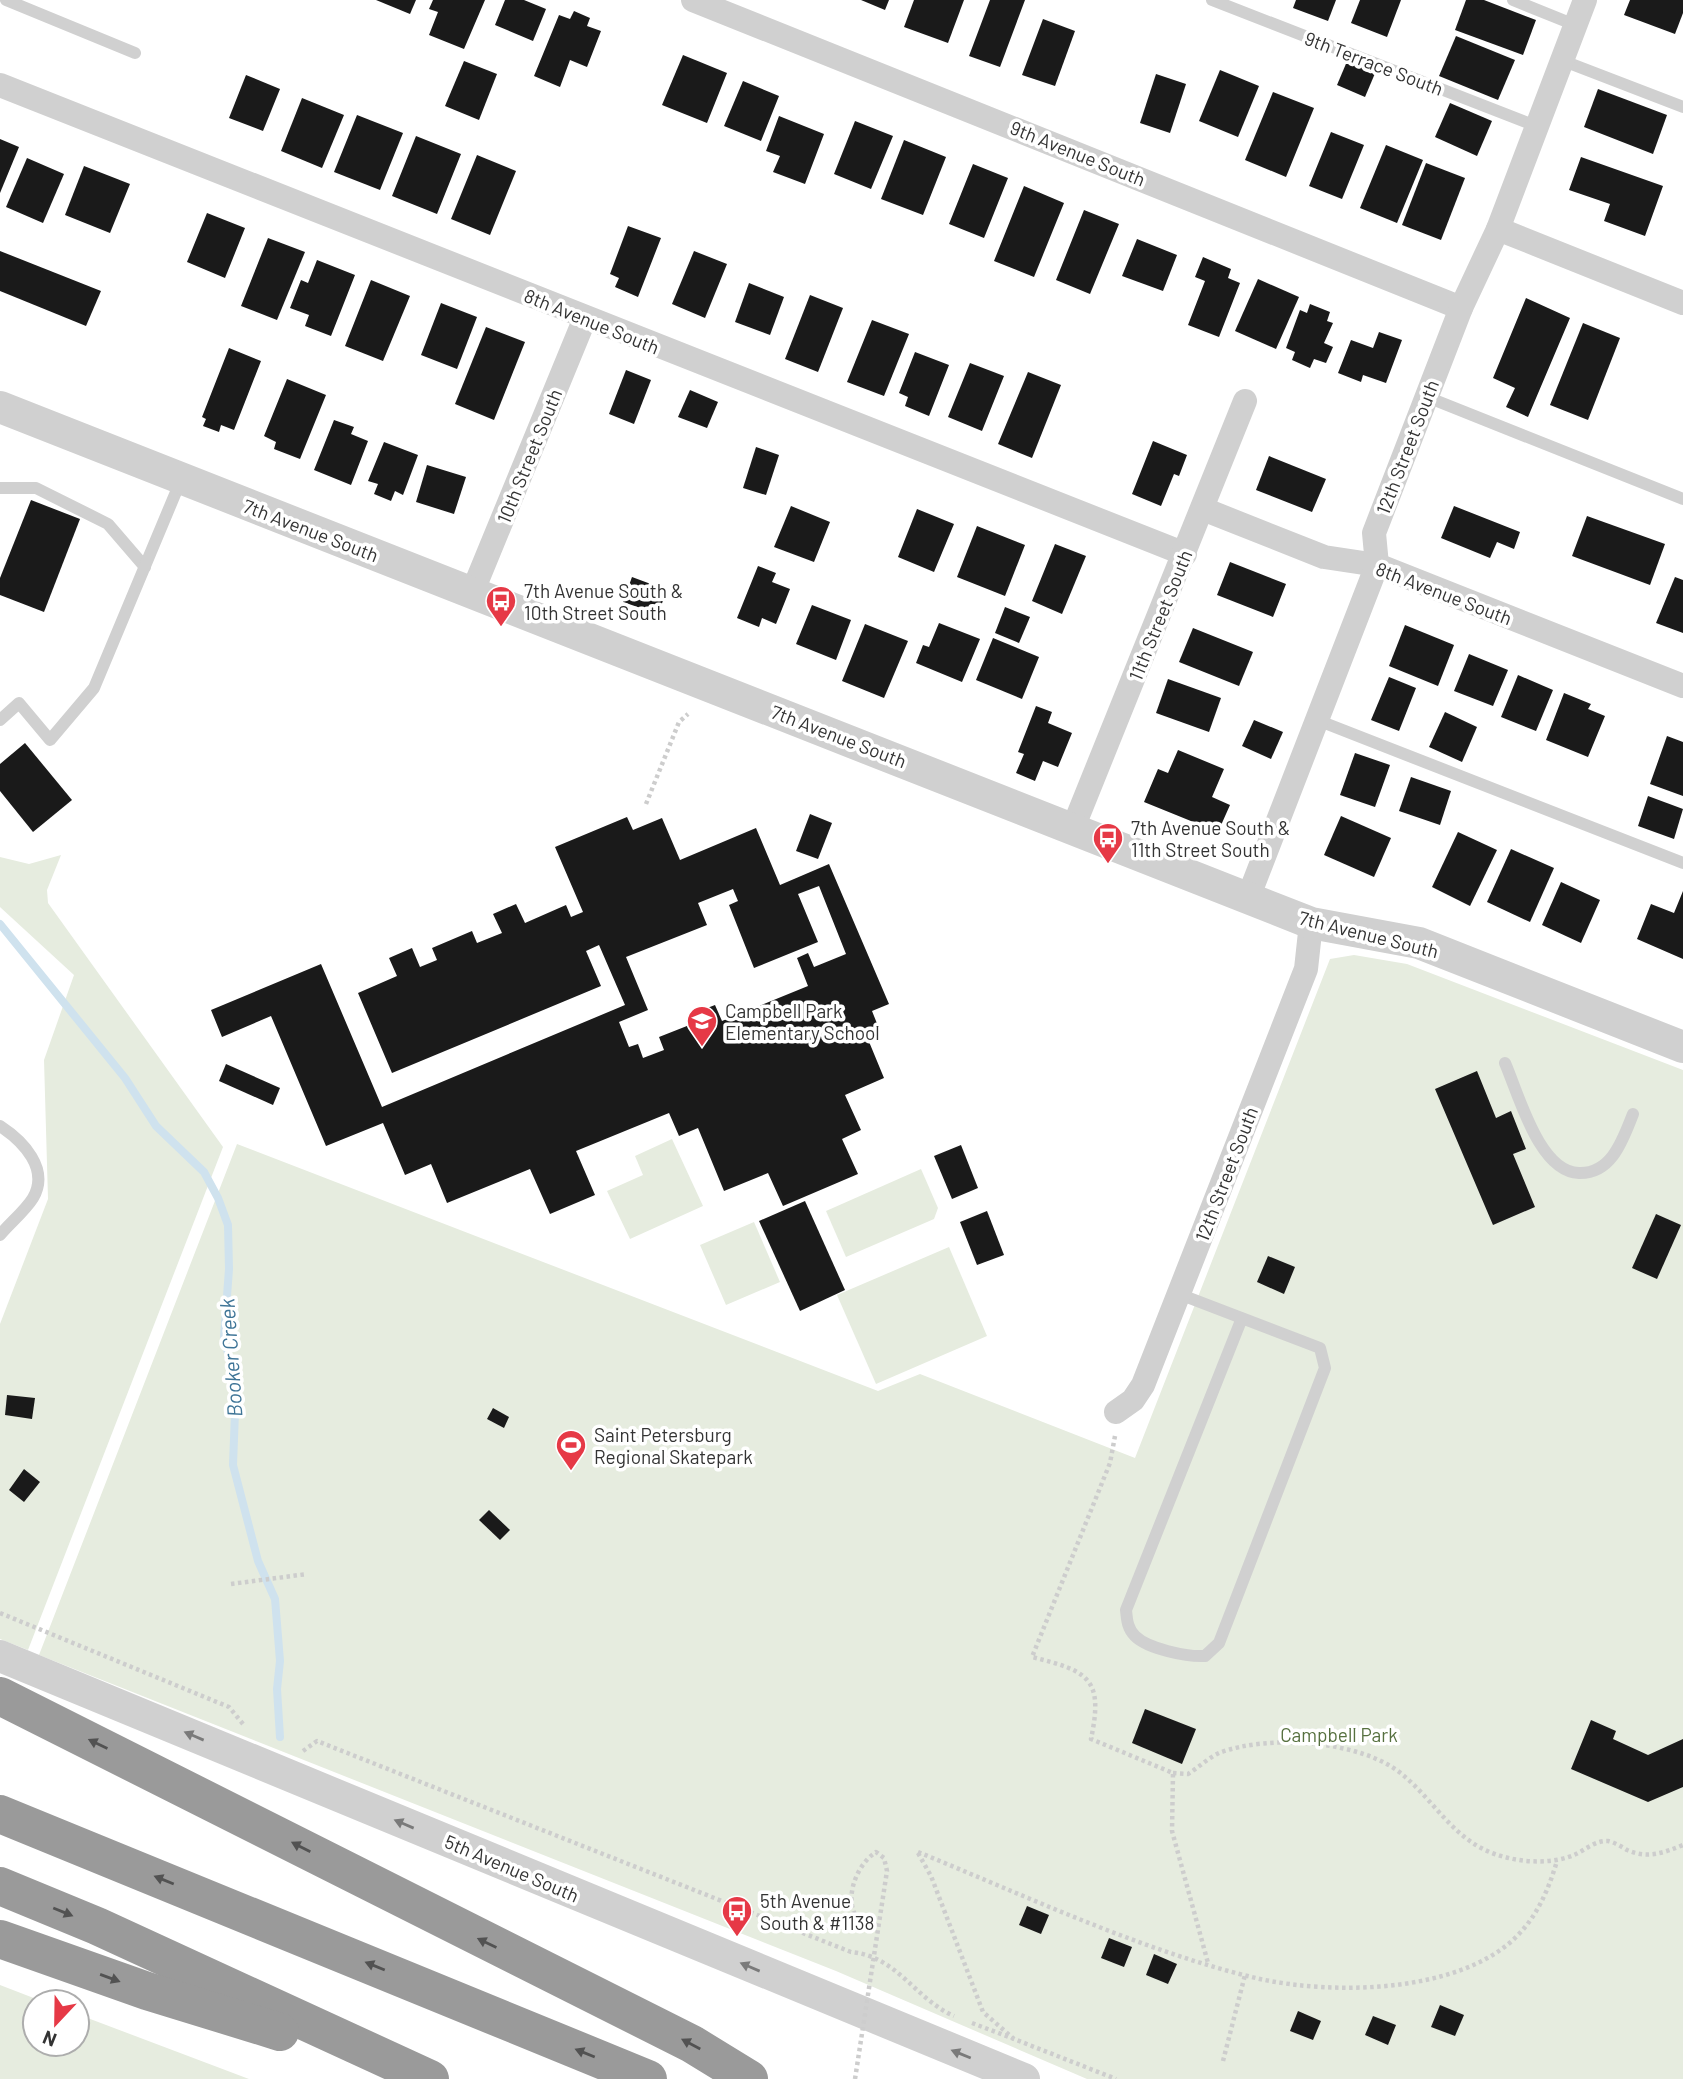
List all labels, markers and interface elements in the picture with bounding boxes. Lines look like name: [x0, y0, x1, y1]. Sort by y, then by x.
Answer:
street label: 9th Terrace South: [1301, 26, 1447, 100]
street label: 9th Avenue South: [1007, 115, 1149, 191]
street label: 8th Avenue South: [521, 283, 663, 359]
street label: 12th Street South: [1371, 376, 1443, 518]
street label: 10th Street South: [492, 385, 566, 527]
street label: 7th Avenue South: [240, 494, 382, 566]
street label: 11th Street South: [1123, 546, 1197, 684]
street label: 8th Avenue South: [1373, 556, 1515, 630]
place label: 7th Avenue South & 10th Street South: [524, 579, 683, 624]
bus stop icon: 7th Avenue South & 10th Street South: [484, 584, 518, 628]
street label: 7th Avenue South: [768, 700, 910, 772]
place label: 7th Avenue South & 11th Street South: [1131, 816, 1290, 861]
bus stop icon: 7th Avenue South & 11th Street South: [1091, 821, 1125, 865]
street label: 7th Avenue South: [1297, 906, 1441, 962]
place label: Campbell Park Elementary School: [725, 999, 880, 1044]
school or university icon: Campbell Park Elementary School: [685, 1004, 719, 1048]
street label: 12th Street South: [1190, 1103, 1262, 1245]
water label: Booker Creek: [213, 1297, 247, 1418]
place label: Saint Petersburg Regional Skatepark: [594, 1423, 753, 1468]
sports icon: Saint Petersburg Regional Skatepark: [554, 1428, 588, 1472]
park label: Campbell Park: [1280, 1723, 1398, 1746]
one-way arrow: [183, 1731, 204, 1742]
one-way arrow: [88, 1739, 108, 1750]
one-way arrow: [394, 1818, 415, 1829]
street label: 5th Avenue South: [441, 1829, 583, 1907]
one-way arrow: [291, 1842, 311, 1853]
one-way arrow: [153, 1874, 174, 1885]
place label: 5th Avenue South & #1138: [760, 1889, 874, 1934]
bus stop icon: 5th Avenue South & #1138: [720, 1894, 754, 1938]
one-way arrow: [53, 1906, 74, 1917]
one-way arrow: [477, 1938, 497, 1949]
one-way arrow: [364, 1960, 385, 1971]
one-way arrow: [739, 1962, 760, 1973]
one-way arrow: [100, 1973, 121, 1984]
north arrow: [21, 1988, 91, 2058]
text: N: [39, 2026, 60, 2052]
one-way arrow: [681, 2038, 700, 2050]
one-way arrow: [574, 2047, 595, 2058]
one-way arrow: [950, 2048, 971, 2059]

